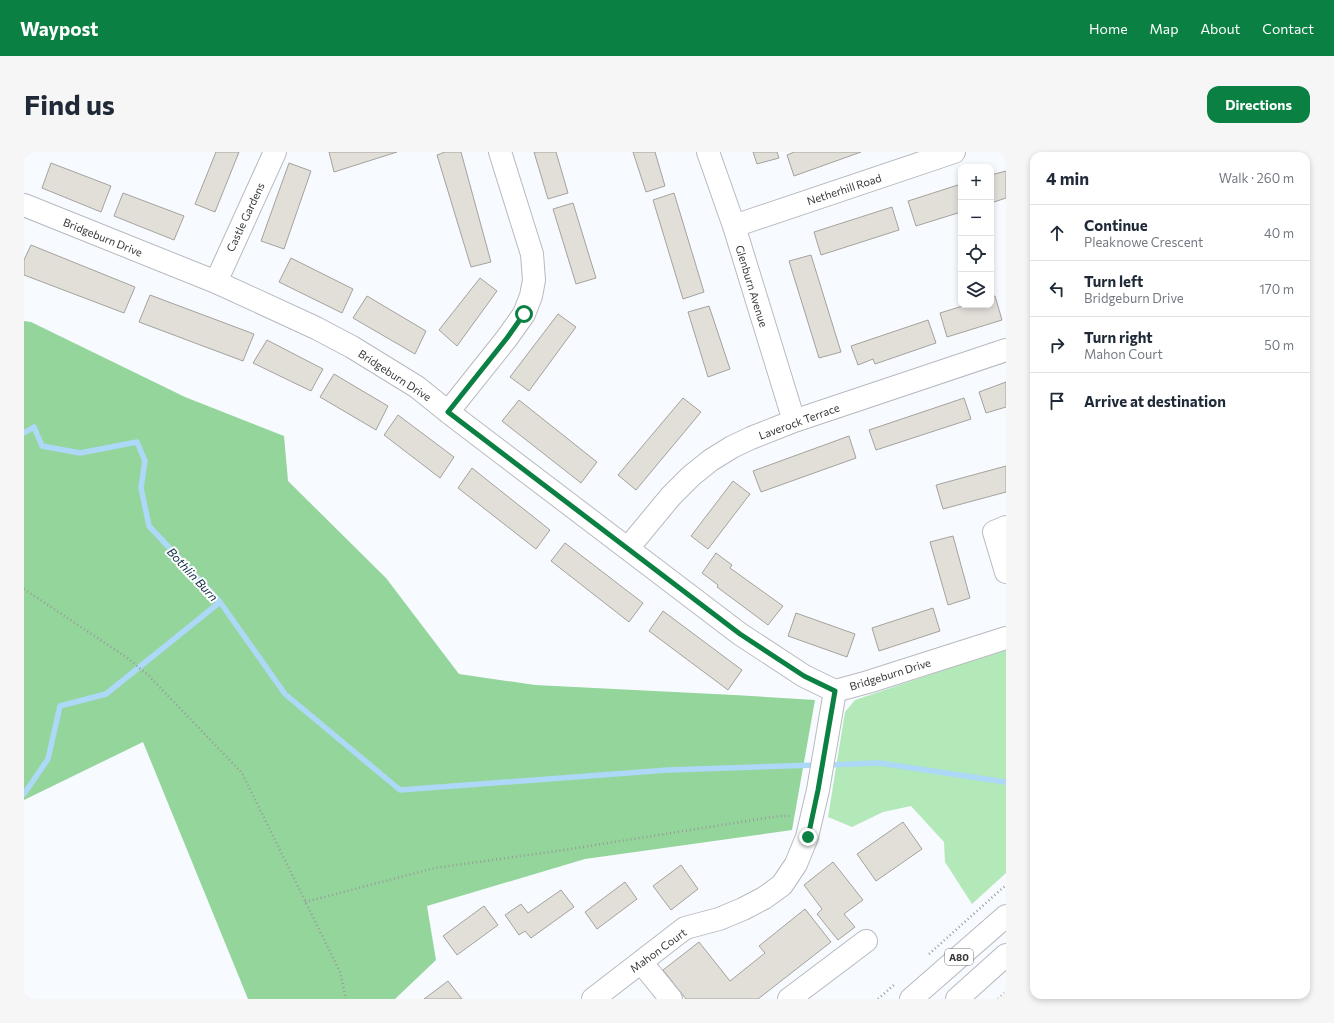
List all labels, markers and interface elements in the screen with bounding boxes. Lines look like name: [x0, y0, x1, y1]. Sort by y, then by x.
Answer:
text: Waypost: [20, 17, 98, 40]
text: Home: [1089, 20, 1128, 37]
text: Map: [1150, 20, 1178, 37]
text: About: [1200, 20, 1240, 37]
text: Contact: [1262, 20, 1314, 37]
button: Directions: [1207, 86, 1310, 123]
text: Find us: [24, 87, 115, 121]
map controls: [958, 164, 994, 308]
button: +: [958, 164, 994, 200]
text: 4 min: [1046, 168, 1089, 189]
text: Walk · 260 m: [1219, 170, 1294, 186]
street label: Netherhill Road: [805, 171, 883, 207]
street label: Castle Gardens: [223, 180, 267, 254]
button: −: [958, 200, 994, 236]
street label: Bridgeburn Drive: [61, 215, 145, 259]
text: Continue: [1084, 216, 1148, 234]
icon: ahead: [1046, 222, 1068, 244]
text: 40 m: [1264, 225, 1294, 241]
text: Pleaknowe Crescent: [1084, 234, 1203, 250]
button: locate: [958, 236, 994, 272]
street label: Glenburn Avenue: [733, 243, 771, 329]
button: layers: [958, 272, 994, 308]
text: Turn left: [1084, 272, 1143, 290]
icon: left: [1046, 278, 1068, 300]
text: 170 m: [1259, 281, 1294, 297]
text: Bridgeburn Drive: [1084, 290, 1184, 306]
route start: [515, 305, 533, 323]
text: Turn right: [1084, 328, 1153, 346]
icon: right: [1046, 334, 1068, 356]
text: 50 m: [1264, 337, 1294, 353]
text: Mahon Court: [1084, 346, 1163, 362]
street label: Bridgeburn Drive: [356, 347, 434, 404]
icon: arrive: [1046, 390, 1068, 412]
text: Arrive at destination: [1084, 392, 1226, 410]
street label: Laverock Terrace: [757, 400, 841, 442]
water label: Bothlin Burn: [165, 544, 221, 604]
street label: Bridgeburn Drive: [848, 655, 932, 693]
route end: [799, 828, 817, 846]
street label: Mahon Court: [627, 925, 689, 975]
road number: A80: [945, 949, 973, 965]

